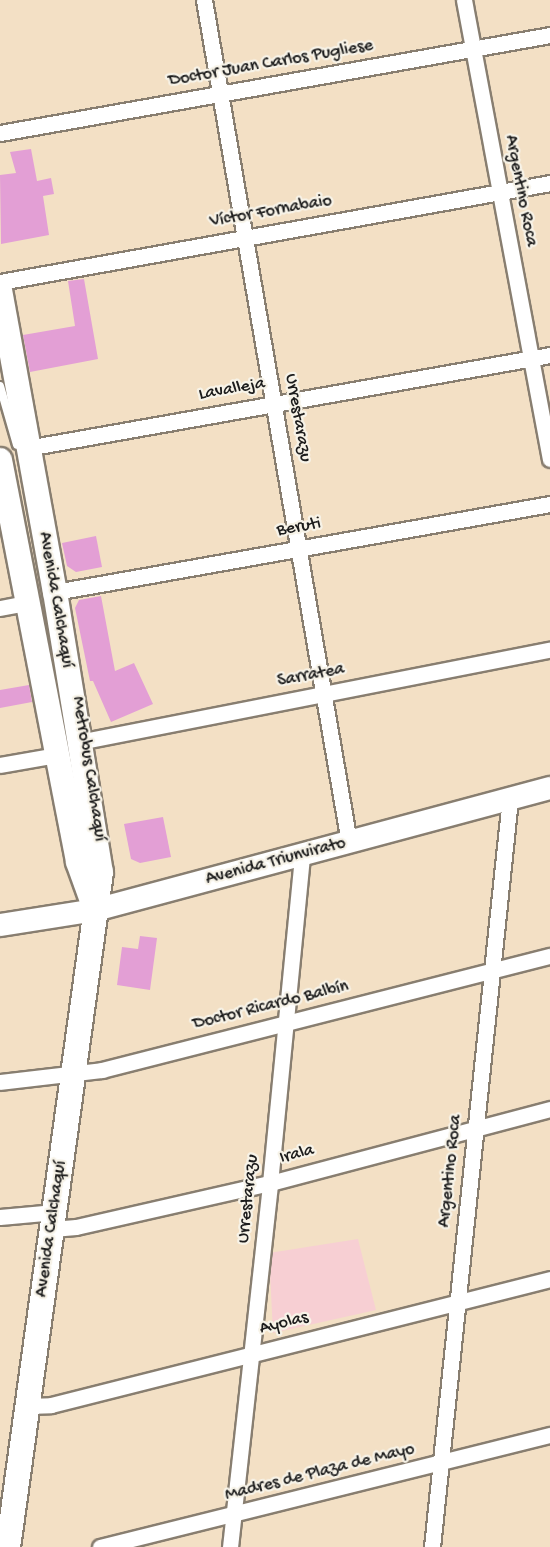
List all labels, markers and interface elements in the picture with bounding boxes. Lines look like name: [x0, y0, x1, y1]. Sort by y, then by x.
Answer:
street label: Doctor Juan Carlos Pugliese: [167, 35, 375, 93]
street label: Argentino Roca: [499, 133, 541, 249]
street label: Víctor Fornabaio: [208, 191, 334, 233]
street label: Urrestarazu: [279, 372, 315, 464]
street label: Lavalleja: [197, 374, 267, 406]
street label: Beruti: [275, 513, 323, 543]
street label: Avenida Calchaquí: [32, 530, 78, 670]
street label: Sarratea: [276, 659, 346, 693]
street label: Metrobus Calchaquí: [66, 695, 110, 843]
street label: Avenida Triunvirato: [204, 833, 348, 891]
street label: Doctor Ricardo Balbín: [191, 976, 351, 1036]
street label: Argentino Roca: [434, 1114, 468, 1228]
street label: Irala: [277, 1140, 317, 1170]
street label: Urrestarazu: [234, 1154, 264, 1244]
street label: Avenida Calchaquí: [32, 1159, 72, 1299]
street label: Ayolas: [257, 1308, 311, 1340]
street label: Madres de Plaza de Mayo: [223, 1439, 417, 1507]

